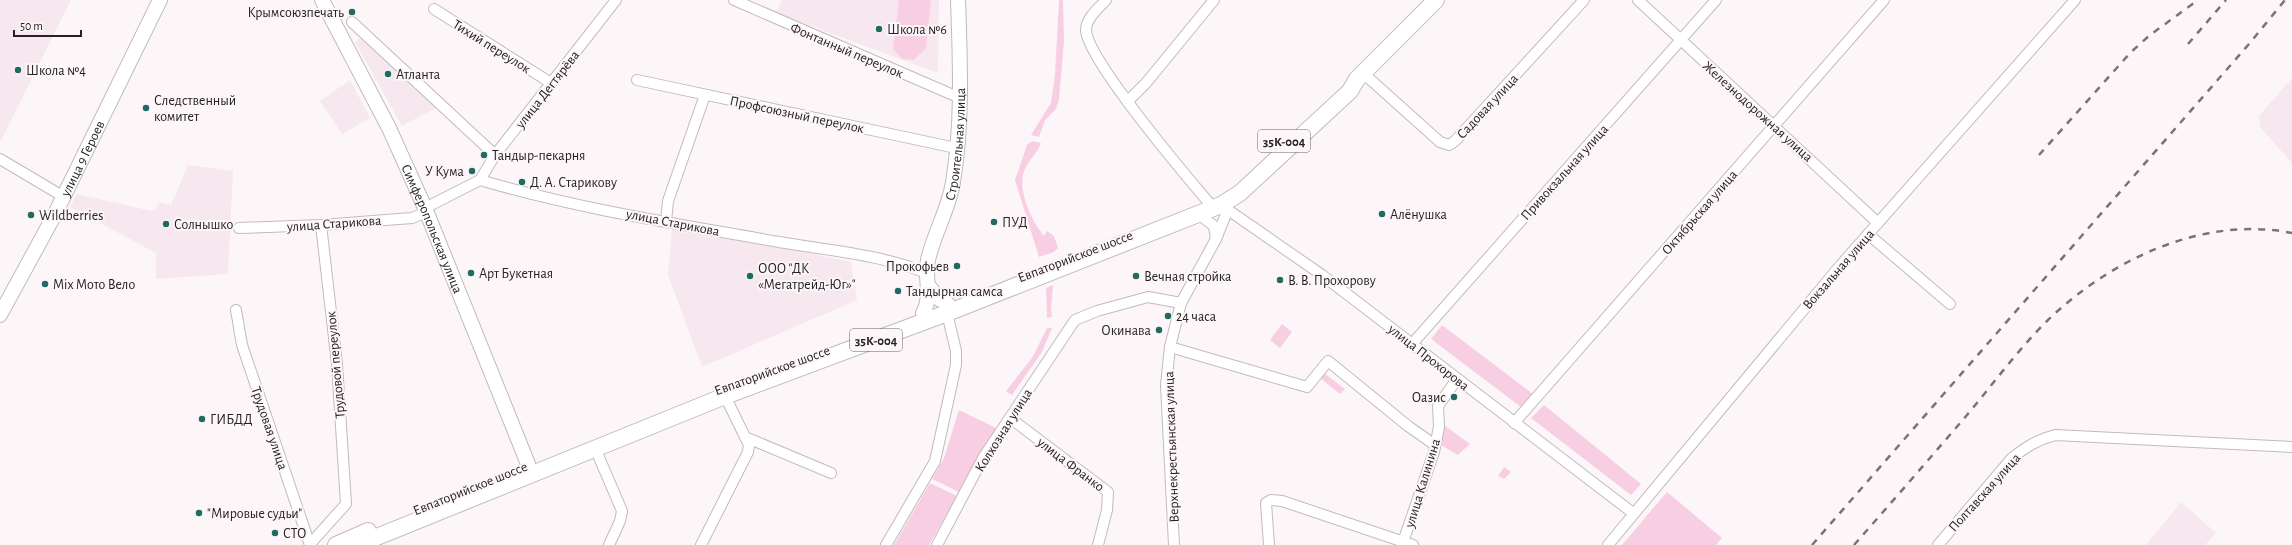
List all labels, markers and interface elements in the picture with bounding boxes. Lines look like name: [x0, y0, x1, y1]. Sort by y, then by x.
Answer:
place label: Крымсоюзпечать: [247, 6, 344, 20]
marker: Крымсоюзпечать: [347, 7, 357, 17]
scale bar: [14, 12, 81, 38]
street label: Тихий переулок: [450, 17, 533, 77]
text: 50 m: [20, 20, 43, 32]
street label: Фонтанный переулок: [788, 21, 906, 81]
place label: Школа №6: [887, 23, 947, 37]
marker: Школа №6: [874, 24, 884, 34]
street label: улица Дегтярёва: [513, 48, 583, 132]
street label: Железнодорожная улица: [1700, 59, 1815, 165]
place label: Школа №4: [26, 64, 86, 78]
marker: Школа №4: [13, 65, 23, 75]
place label: Атланта: [396, 68, 441, 82]
marker: Атланта: [383, 69, 393, 79]
street label: Садовая улица: [1454, 71, 1522, 142]
street label: Строительная улица: [943, 87, 968, 202]
place label: Следственный комитет: [154, 94, 236, 124]
street label: Профсоюзный переулок: [728, 94, 866, 136]
marker: Следственный комитет: [141, 103, 151, 113]
street label: улица 9 Героев: [58, 119, 108, 200]
street label: Привокзальная улица: [1518, 122, 1612, 223]
road number: 35К-004: [1258, 130, 1310, 152]
place label: Тандыр-пекарня: [492, 149, 586, 163]
marker: Тандыр-пекарня: [479, 150, 489, 160]
street label: Симферопольская улица: [398, 162, 465, 296]
place label: У Кума: [425, 165, 465, 179]
marker: У Кума: [467, 166, 477, 176]
street label: Октябрьская улица: [1659, 167, 1741, 258]
place label: Д. А. Старикову: [530, 176, 617, 190]
marker: Д. А. Старикову: [517, 177, 527, 187]
street label: улица Старикова: [624, 207, 721, 239]
place label: Алёнушка: [1390, 208, 1447, 222]
place label: Wildberries: [39, 209, 103, 223]
marker: Алёнушка: [1377, 209, 1387, 219]
marker: Wildberries: [26, 210, 36, 220]
street label: улица Старикова: [285, 214, 382, 234]
place label: ПУД: [1002, 216, 1028, 230]
marker: ПУД: [989, 217, 999, 227]
place label: Солнышко: [174, 218, 233, 232]
marker: Солнышко: [161, 219, 171, 229]
street label: Вокзальная улица: [1800, 227, 1878, 312]
street label: Евпаторийское шоссе: [1016, 229, 1135, 285]
place label: Прокофьев: [886, 260, 949, 274]
marker: Прокофьев: [952, 261, 962, 271]
place label: ООО "ДК «Мегатрейд-Юг»": [758, 262, 856, 292]
place label: Арт Букетная: [479, 267, 553, 281]
marker: Арт Букетная: [466, 268, 476, 278]
place label: Вечная стройка: [1144, 270, 1232, 284]
marker: ООО "ДК «Мегатрейд-Юг»": [745, 271, 755, 281]
marker: Вечная стройка: [1131, 271, 1141, 281]
place label: В. В. Прохорову: [1288, 274, 1376, 288]
marker: В. В. Прохорову: [1275, 275, 1285, 285]
place label: Mix Мото Вело: [53, 278, 135, 292]
marker: Mix Мото Вело: [40, 279, 50, 289]
place label: Тандырная самса: [906, 285, 1003, 299]
marker: Тандырная самса: [893, 286, 903, 296]
street label: Трудовой переулок: [324, 310, 348, 419]
place label: 24 часа: [1176, 310, 1217, 324]
marker: 24 часа: [1163, 311, 1173, 321]
street label: улица Прохорова: [1385, 321, 1472, 394]
place label: Окинава: [1101, 324, 1152, 338]
marker: Окинава: [1154, 325, 1164, 335]
road number: 35К-004: [850, 329, 902, 351]
street label: Евпаторийское шоссе: [713, 343, 832, 398]
street label: Верхнекрестьянская улица: [1162, 370, 1182, 523]
street label: Трудовая улица: [248, 385, 290, 472]
street label: Колхозная улица: [973, 386, 1035, 475]
place label: Оазис: [1412, 391, 1446, 405]
marker: Оазис: [1449, 392, 1459, 402]
place label: ГИБДД: [210, 413, 253, 427]
marker: ГИБДД: [197, 414, 207, 424]
street label: улица Франко: [1034, 435, 1107, 495]
street label: улица Калинина: [1402, 437, 1443, 530]
street label: Полтавская улица: [1946, 450, 2024, 535]
street label: Евпаторийское шоссе: [411, 460, 530, 518]
place label: "Мировые судьи": [207, 507, 302, 521]
marker: "Мировые судьи": [194, 508, 204, 518]
place label: СТО: [283, 527, 306, 541]
marker: СТО: [270, 528, 280, 538]

